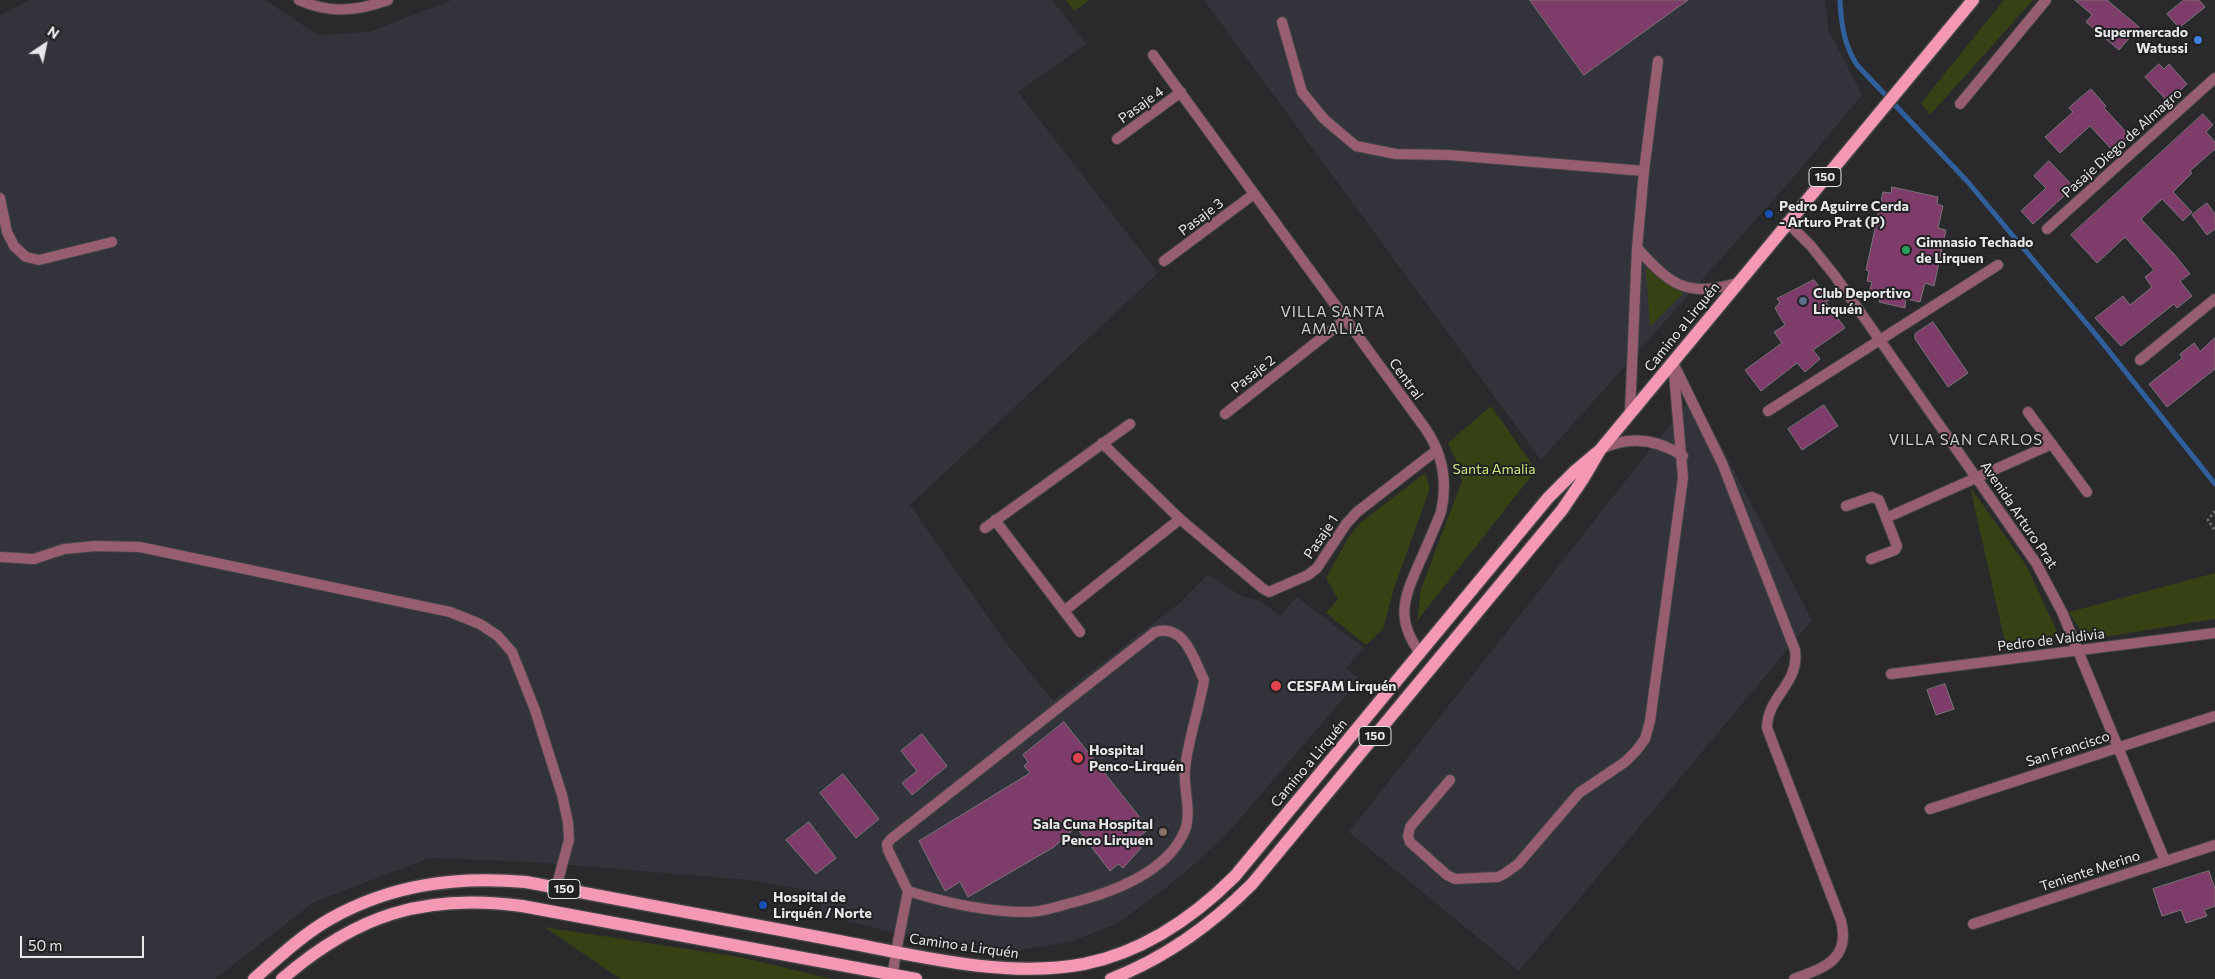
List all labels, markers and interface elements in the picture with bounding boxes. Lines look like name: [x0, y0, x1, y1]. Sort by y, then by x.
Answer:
north arrow: [20, 20, 70, 70]
text: N: [45, 22, 63, 42]
place label: Supermercado Watussi: [2094, 24, 2188, 56]
marker: Supermercado Watussi: [2192, 34, 2204, 46]
street label: Pasaje 4: [1115, 83, 1167, 127]
street label: Pasaje Diego de Almagro: [2059, 85, 2185, 201]
road number: 150: [1809, 168, 1841, 186]
street label: Pasaje 3: [1175, 195, 1227, 239]
place label: Pedro Aguirre Cerda - Arturo Prat (P): [1779, 198, 1909, 230]
marker: Pedro Aguirre Cerda - Arturo Prat (P): [1763, 208, 1775, 220]
place label: Gimnasio Techado de Lirquen: [1916, 234, 2033, 266]
marker: Gimnasio Techado de Lirquen: [1900, 244, 1912, 256]
street label: Camino a Lirquén: [1641, 279, 1723, 375]
place label: Club Deportivo Lirquén: [1813, 285, 1911, 318]
marker: Club Deportivo Lirquén: [1797, 295, 1809, 307]
district label: VILLA SANTA AMALIA: [1279, 303, 1387, 338]
street label: Pasaje 2: [1228, 352, 1278, 396]
street label: Central: [1385, 355, 1427, 403]
district label: VILLA SAN CARLOS: [1887, 431, 2045, 449]
street label: Avenida Arturo Prat: [1977, 458, 2061, 572]
park label: Santa Amalia: [1453, 461, 1535, 477]
street label: Pasaje 1: [1300, 512, 1342, 562]
street label: Pedro de Valdivia: [1996, 625, 2106, 655]
place label: CESFAM Lirquén: [1287, 678, 1396, 694]
marker: CESFAM Lirquén: [1269, 679, 1283, 693]
street label: Camino a Lirquén: [1267, 715, 1351, 811]
road number: 150: [1359, 726, 1391, 746]
street label: San Francisco: [2024, 728, 2112, 770]
place label: Hospital Penco-Lirquén: [1089, 742, 1184, 774]
marker: Hospital Penco-Lirquén: [1071, 751, 1085, 765]
place label: Sala Cuna Hospital Penco Lirquen: [1033, 816, 1153, 849]
marker: Sala Cuna Hospital Penco Lirquen: [1157, 826, 1169, 838]
street label: Teniente Merino: [2038, 847, 2142, 895]
road number: 150: [548, 880, 580, 899]
place label: Hospital de Lirquén / Norte: [773, 889, 872, 922]
marker: Hospital de Lirquén / Norte: [757, 899, 769, 911]
scale bar: [22, 926, 146, 958]
street label: Camino a Lirquén: [908, 930, 1020, 962]
text: 50 m: [28, 936, 62, 954]

